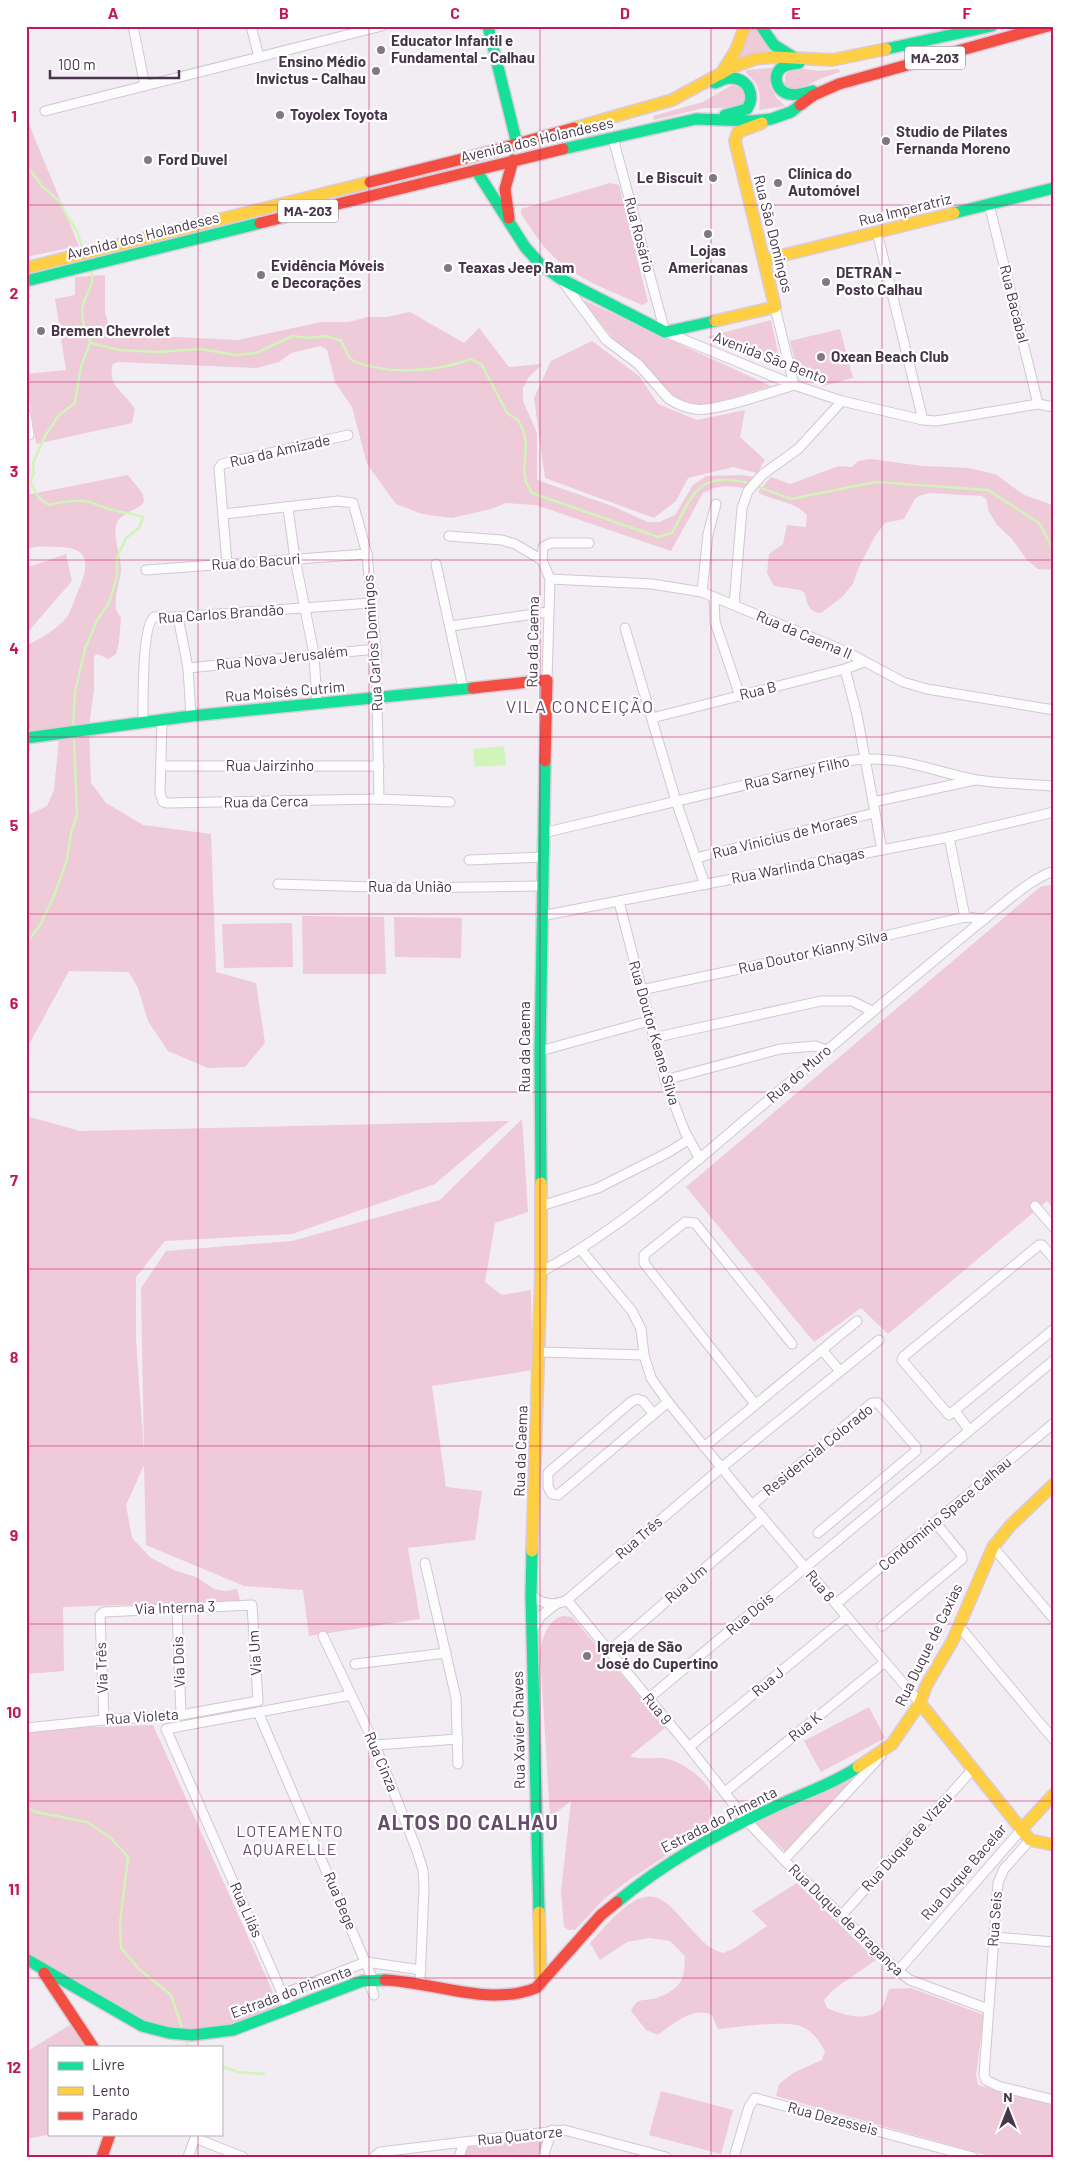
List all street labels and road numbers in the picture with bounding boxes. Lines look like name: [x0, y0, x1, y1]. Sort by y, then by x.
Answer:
road number: MA-203: [905, 46, 965, 70]
street label: Avenida dos Holandeses: [459, 113, 615, 165]
street label: Rua São Domingos: [751, 173, 797, 294]
street label: Rua Imperatriz: [857, 189, 953, 229]
street label: Rua Rosário: [621, 195, 659, 275]
road number: MA-203: [278, 200, 338, 222]
street label: Avenida dos Holandeses: [65, 207, 221, 263]
street label: Rua Bacabal: [997, 263, 1033, 345]
street label: Avenida São Bento: [711, 327, 830, 387]
street label: Rua da Amizade: [228, 430, 332, 470]
street label: Rua do Bacuri: [211, 549, 301, 573]
street label: Rua Carlos Domingos: [358, 574, 386, 712]
street label: Rua da Caema: [522, 596, 542, 688]
street label: Rua Carlos Brandão: [157, 600, 285, 626]
street label: Rua da Caema II: [754, 606, 855, 662]
street label: Rua Nova Jerusalém: [215, 641, 349, 673]
street label: Rua Moisés Cutrim: [224, 677, 346, 705]
street label: Rua B: [737, 677, 778, 703]
street label: Rua Sarney Filho: [742, 751, 851, 793]
street label: Rua Jairzinho: [226, 756, 314, 774]
street label: Rua da Cerca: [223, 791, 308, 811]
street label: Rua Vinicius de Moraes: [710, 808, 859, 862]
street label: Rua Warlinda Chagas: [730, 843, 866, 887]
street label: Rua da União: [368, 877, 452, 895]
street label: Rua Doutor Kianny Silva: [736, 925, 889, 977]
street label: Rua Doutor Keane Silva: [626, 958, 684, 1107]
street label: Rua da Caema: [515, 1001, 533, 1093]
street label: Rua do Muro: [762, 1040, 834, 1106]
street label: Residencial Colorado: [759, 1399, 876, 1499]
street label: Rua da Caema: [509, 1405, 531, 1497]
street label: Condomínio Space Calhau: [874, 1452, 1014, 1574]
street label: Rua Três: [611, 1512, 665, 1562]
street label: Rua Um: [661, 1560, 710, 1606]
street label: Rua 8: [802, 1566, 839, 1605]
street label: Rua Duque de Caxias: [891, 1580, 966, 1709]
street label: Rua Dois: [722, 1588, 777, 1638]
street label: Via Interna 3: [134, 1597, 215, 1617]
street label: Via Um: [243, 1630, 265, 1676]
street label: Via Dois: [168, 1636, 188, 1688]
street label: Via Três: [91, 1642, 111, 1694]
street label: Rua J: [748, 1663, 787, 1700]
street label: Rua Xavier Chaves: [508, 1671, 528, 1789]
street label: Rua 9: [639, 1689, 676, 1728]
street label: Rua Violeta: [105, 1704, 179, 1728]
street label: Rua K: [784, 1708, 824, 1745]
street label: Rua Cinza: [361, 1729, 403, 1794]
street label: Estrada do Pimenta: [658, 1782, 779, 1856]
street label: Rua Duque de Vizeu: [857, 1788, 955, 1894]
street label: Rua Duque Bacelar: [917, 1819, 1010, 1923]
street label: Rua Duque de Bragança: [785, 1860, 908, 1979]
street label: Rua Bege: [321, 1869, 361, 1932]
street label: Rua Lilás: [227, 1879, 267, 1940]
street label: Rua Seis: [983, 1891, 1005, 1947]
street label: Estrada do Pimenta: [228, 1961, 354, 2021]
street label: Rua Dezesseis: [786, 2097, 880, 2139]
street label: Rua Quatorze: [476, 2122, 563, 2148]

